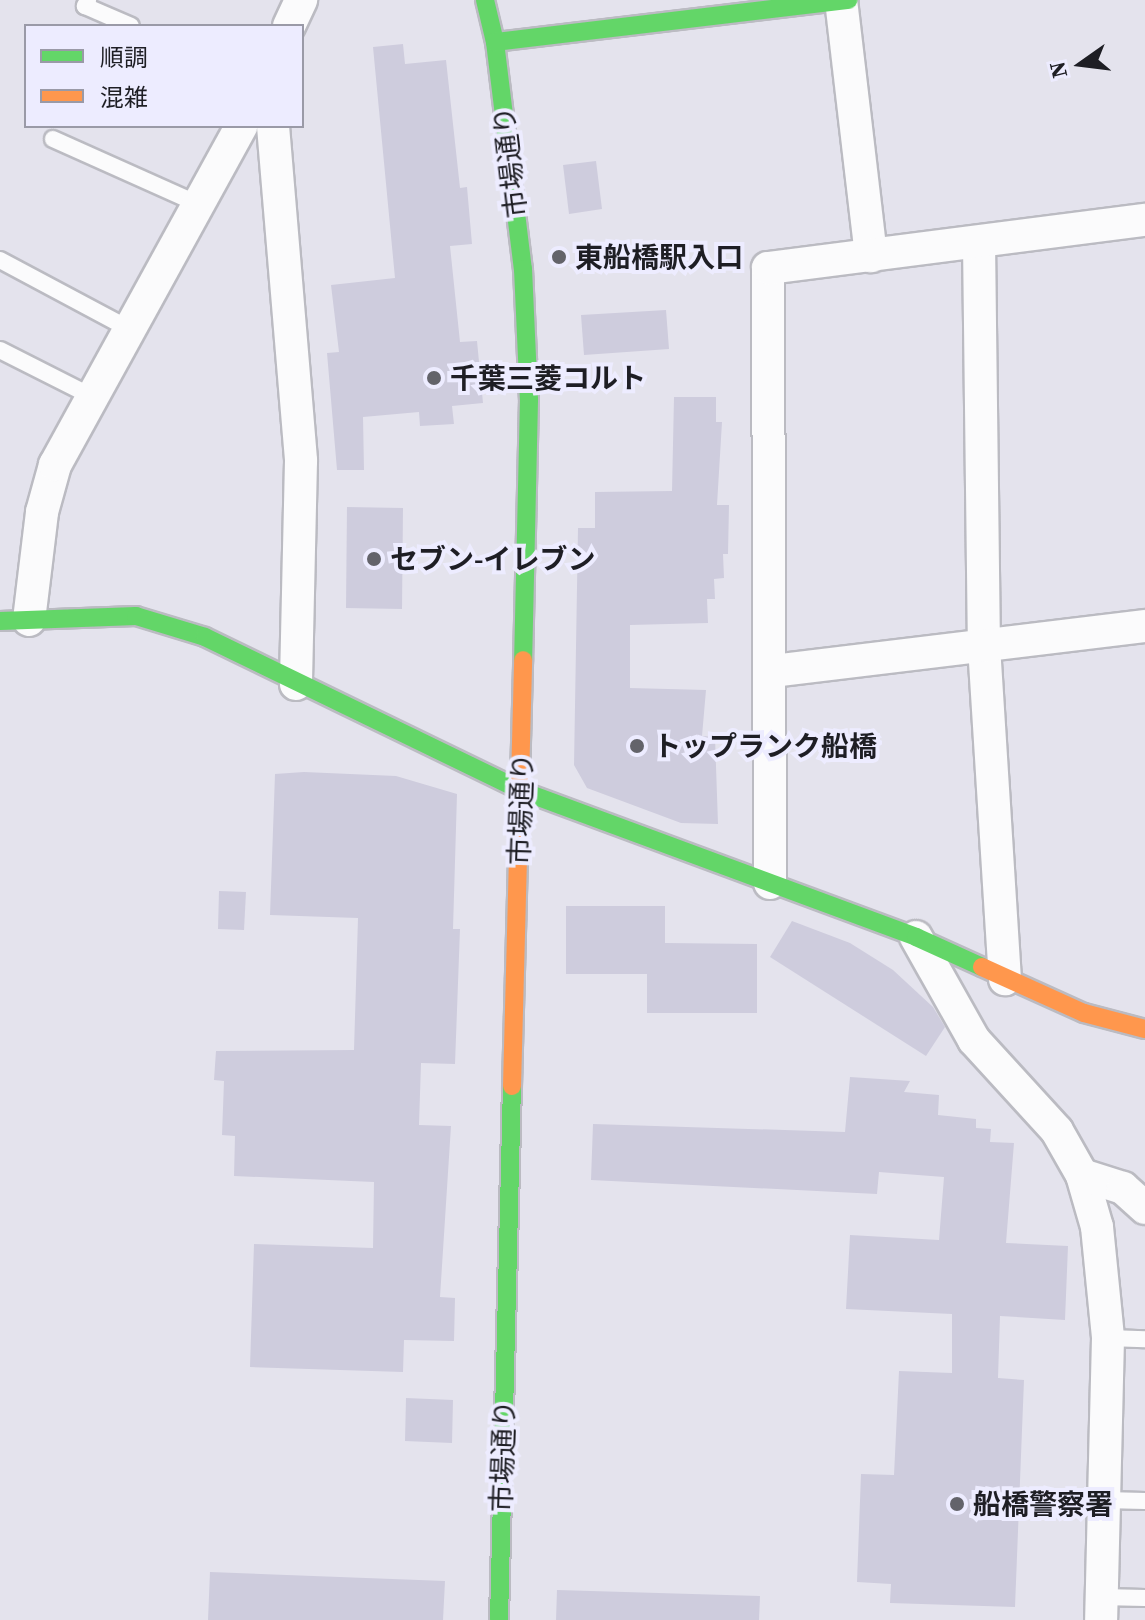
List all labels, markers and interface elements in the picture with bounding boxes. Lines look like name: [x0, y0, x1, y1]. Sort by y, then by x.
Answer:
legend: [24, 24, 304, 128]
north arrow: [1041, 24, 1121, 104]
text: 順調: [100, 41, 148, 74]
text: N: [1041, 58, 1074, 81]
text: 混雑: [100, 81, 148, 114]
street label: 市場通り: [487, 104, 533, 220]
place label: 東船橋駅入口: [575, 240, 743, 274]
marker: 東船橋駅入口: [550, 248, 568, 266]
place label: 千葉三菱コルト: [450, 361, 646, 395]
marker: 千葉三菱コルト: [425, 369, 443, 387]
place label: セブン-イレブン: [390, 542, 595, 576]
marker: セブン-イレブン: [365, 550, 383, 568]
place label: トップランク船橋: [653, 729, 877, 763]
marker: トップランク船橋: [628, 737, 646, 755]
street label: 市場通り: [502, 752, 540, 866]
street label: 市場通り: [484, 1399, 522, 1513]
place label: 船橋警察署: [973, 1487, 1113, 1521]
marker: 船橋警察署: [948, 1495, 966, 1513]

